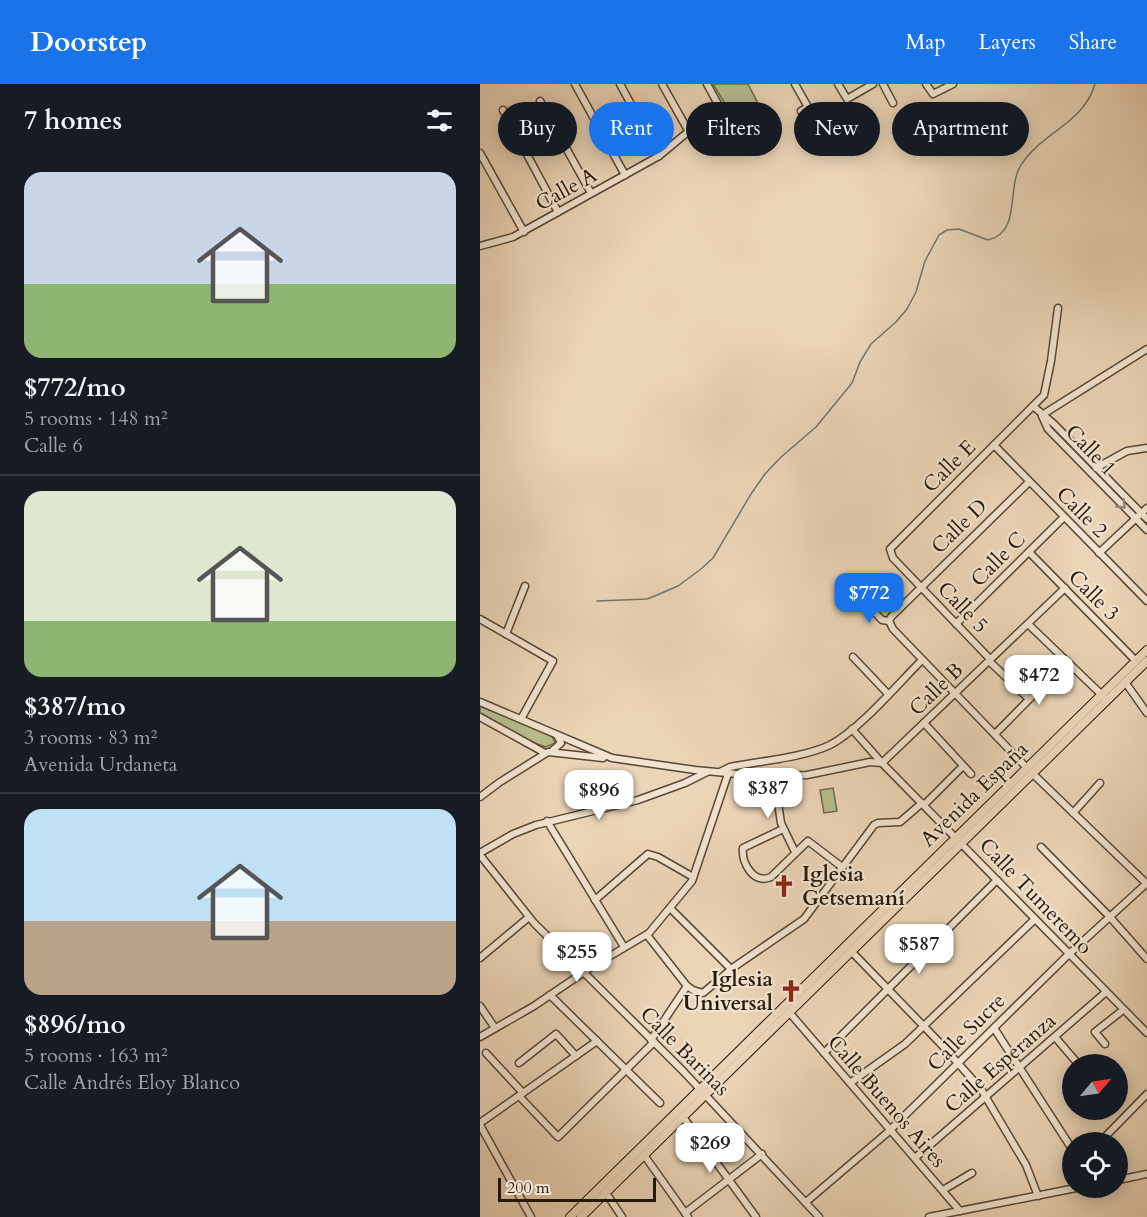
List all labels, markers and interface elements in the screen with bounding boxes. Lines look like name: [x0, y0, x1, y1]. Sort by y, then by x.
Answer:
text: Doorstep: [30, 23, 147, 61]
text: Map: [906, 28, 946, 57]
text: Layers: [979, 28, 1036, 57]
text: Share: [1069, 28, 1117, 57]
chip: Buy: [498, 102, 577, 156]
chip: Rent: [589, 102, 674, 156]
chip: Filters: [686, 102, 782, 156]
chip: New: [794, 102, 880, 156]
chip: Apartment: [892, 102, 1029, 156]
text: 7 homes: [24, 103, 122, 138]
icon: filters: [423, 104, 456, 137]
street label: Calle A: [530, 161, 602, 218]
icon: home: [186, 211, 294, 319]
text: $772/mo: [24, 370, 126, 405]
text: 5 rooms · 148 m²: [24, 405, 168, 432]
street label: Calle 1: [1059, 418, 1123, 483]
text: Calle 6: [24, 432, 83, 459]
street label: Calle E: [916, 433, 982, 499]
street label: Calle 2: [1050, 480, 1114, 545]
street label: Calle D: [925, 492, 994, 560]
one-way arrow: [1115, 498, 1126, 508]
street label: Calle C: [964, 525, 1032, 593]
icon: home: [186, 530, 294, 638]
street label: Calle 3: [1062, 563, 1126, 627]
pin: $772: [833, 573, 905, 624]
street label: Calle 5: [931, 575, 995, 640]
text: $772: [849, 579, 889, 606]
pin: $472: [1003, 655, 1075, 706]
street label: Calle B: [903, 656, 970, 722]
text: $472: [1019, 661, 1059, 688]
text: $387/mo: [24, 689, 126, 724]
text: 3 rooms · 83 m²: [24, 724, 157, 751]
street label: Avenida España: [914, 735, 1035, 853]
text: Avenida Urdaneta: [24, 751, 177, 778]
pin: $387: [732, 768, 804, 819]
pin: $896: [563, 770, 635, 821]
text: $387: [748, 774, 788, 801]
text: $896: [579, 776, 619, 803]
street label: Calle Tumeremo: [973, 832, 1099, 961]
icon: home: [186, 848, 294, 956]
place label: Iglesia Getsemaní: [802, 860, 905, 913]
church icon: Iglesia Getsemaní: [771, 873, 797, 899]
pin: $587: [883, 924, 955, 975]
text: $587: [899, 930, 939, 957]
pin: $255: [541, 932, 613, 983]
text: $255: [557, 938, 597, 965]
place label: Iglesia Universal: [683, 965, 774, 1018]
church icon: Iglesia Universal: [778, 978, 804, 1004]
street label: Calle Sucre: [921, 987, 1012, 1078]
street label: Calle Barinas: [633, 1000, 736, 1103]
text: $896/mo: [24, 1007, 126, 1042]
street label: Calle Esperanza: [938, 1007, 1062, 1120]
street label: Calle Buenos Aires: [821, 1029, 952, 1174]
text: 5 rooms · 163 m²: [24, 1042, 168, 1069]
north arrow: [1062, 1054, 1128, 1120]
map controls: [1062, 1054, 1128, 1198]
text: Calle Andrés Eloy Blanco: [24, 1069, 240, 1096]
pin: $269: [674, 1123, 746, 1174]
text: $269: [690, 1129, 730, 1156]
button: locate: [1062, 1132, 1128, 1198]
scale bar: [498, 1175, 656, 1202]
text: 200 m: [507, 1177, 549, 1199]

